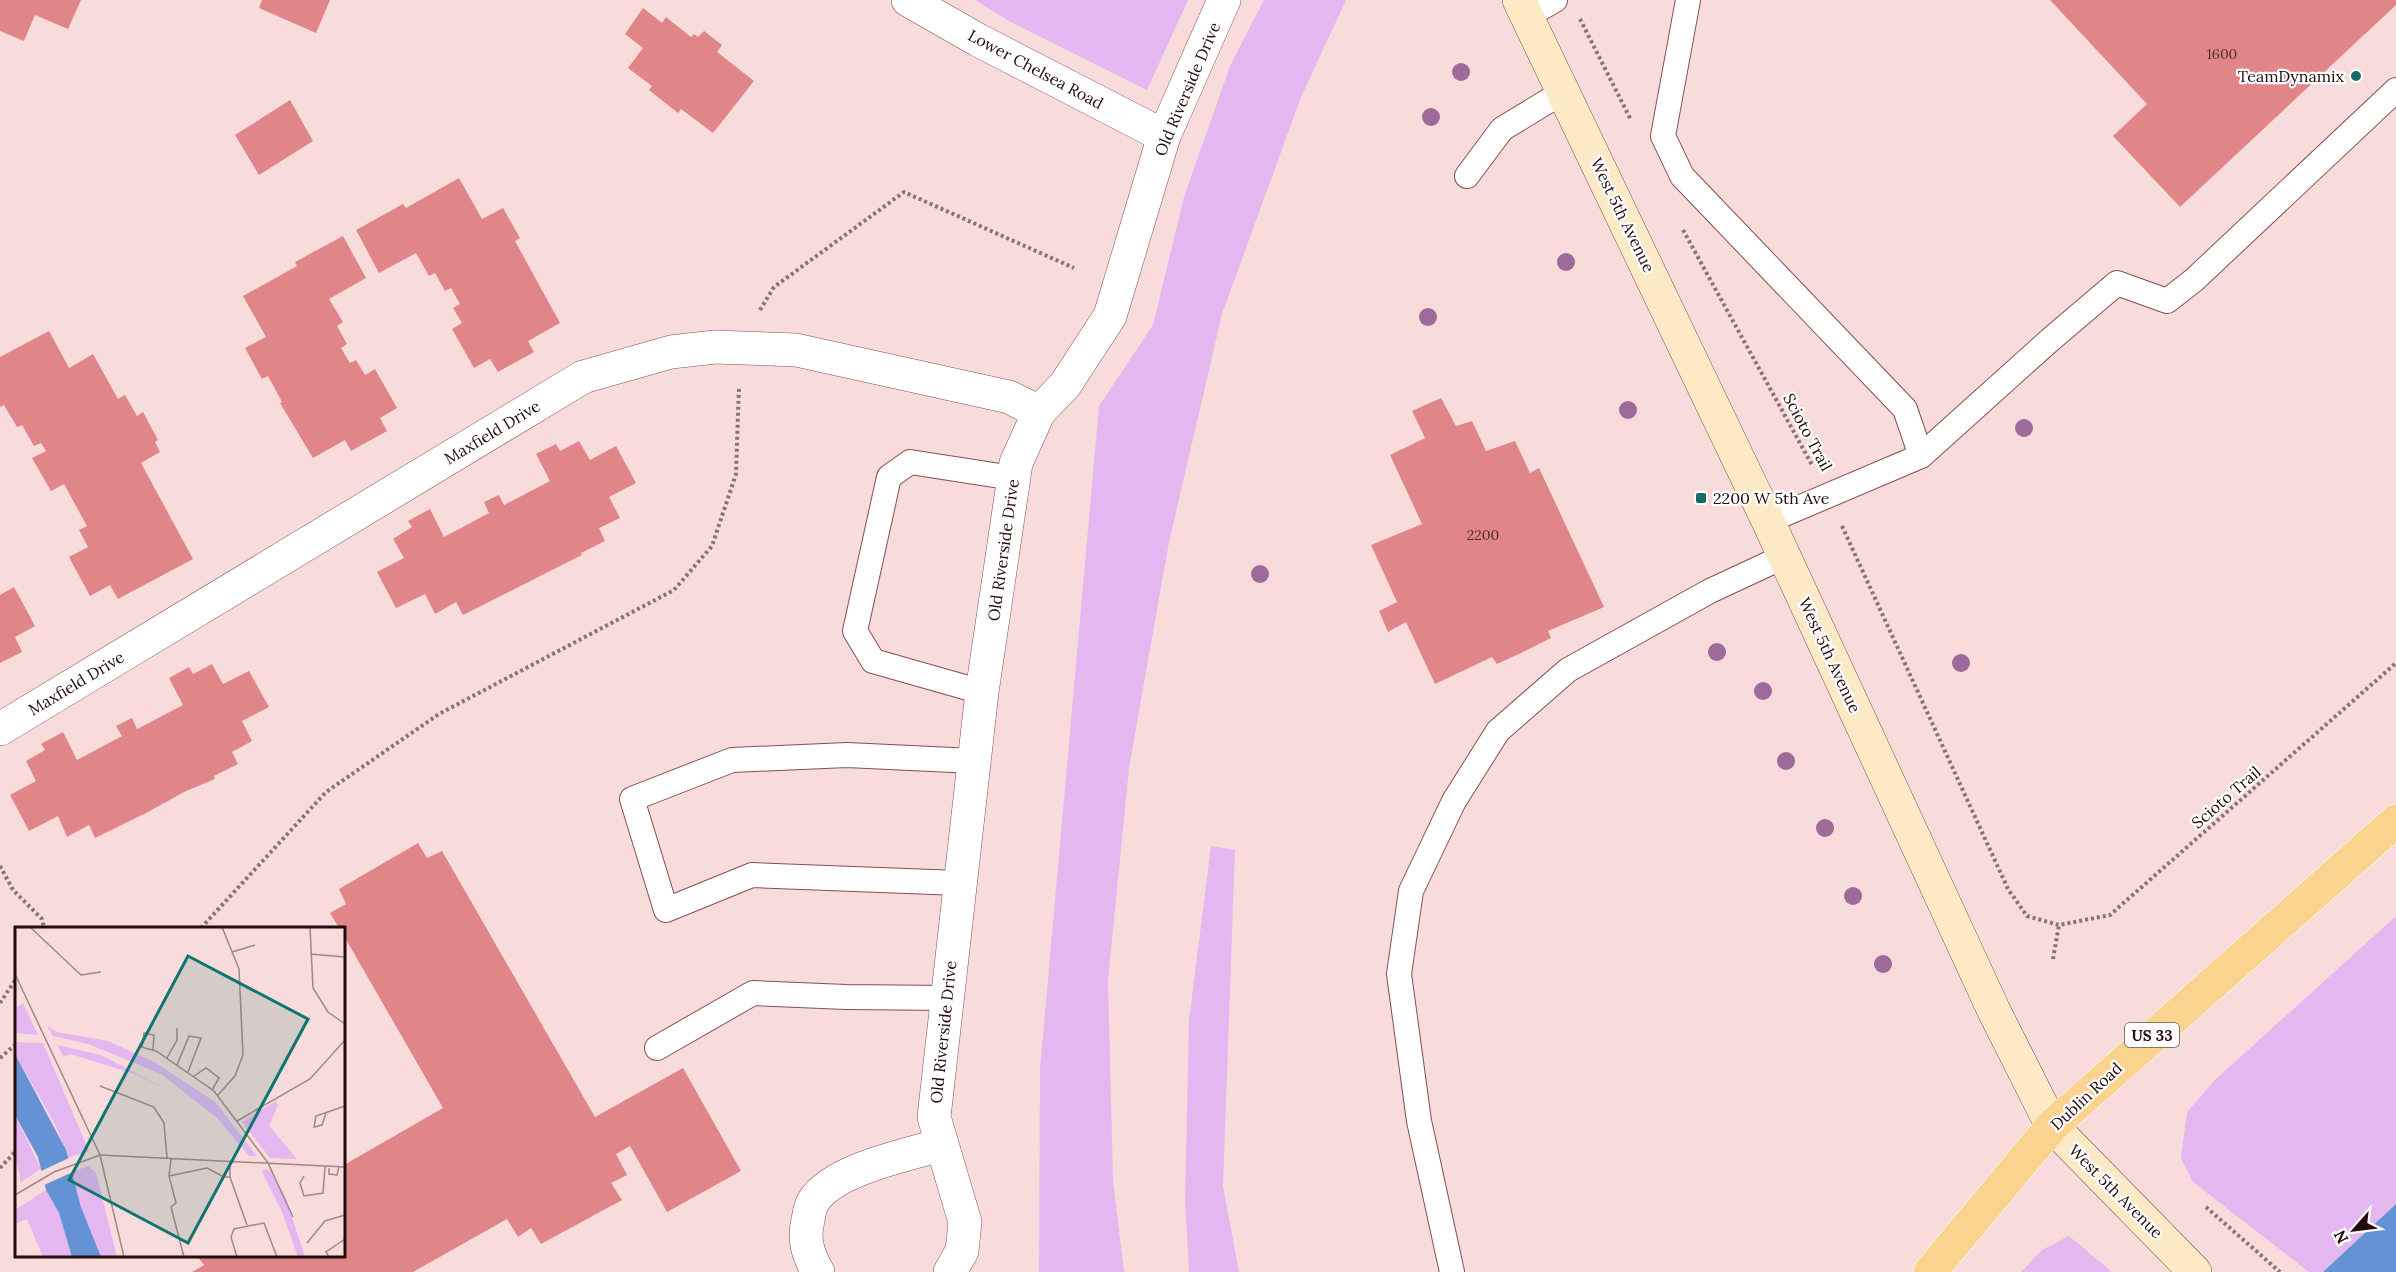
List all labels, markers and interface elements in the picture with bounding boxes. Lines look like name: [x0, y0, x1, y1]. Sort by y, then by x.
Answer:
street label: Old Riverside Drive: [1150, 19, 1224, 159]
street label: Lower Chelsea Road: [965, 25, 1107, 113]
house number: 1600: [2207, 45, 2237, 63]
place label: TeamDynamix: [2238, 66, 2345, 86]
marker: TeamDynamix: [2349, 69, 2363, 83]
street label: West 5th Avenue: [1587, 155, 1659, 276]
street label: Scioto Trail: [1779, 390, 1837, 474]
street label: Maxfield Drive: [440, 395, 544, 468]
street label: Old Riverside Drive: [983, 477, 1023, 622]
place label: 2200 W 5th Ave: [1713, 488, 1830, 508]
marker: 2200 W 5th Ave: [1694, 491, 1708, 505]
house number: 2200: [1467, 526, 1499, 544]
street label: West 5th Avenue: [1795, 594, 1866, 716]
street label: Maxfield Drive: [24, 646, 128, 719]
street label: Scioto Trail: [2187, 762, 2265, 832]
inset map: [15, 927, 345, 1257]
street label: Old Riverside Drive: [926, 959, 960, 1104]
road number: US 33: [2125, 1023, 2179, 1047]
street label: Dublin Road: [2046, 1057, 2126, 1134]
street label: West 5th Avenue: [2065, 1140, 2167, 1242]
north arrow: [2324, 1200, 2384, 1260]
text: N: [2329, 1227, 2352, 1247]

